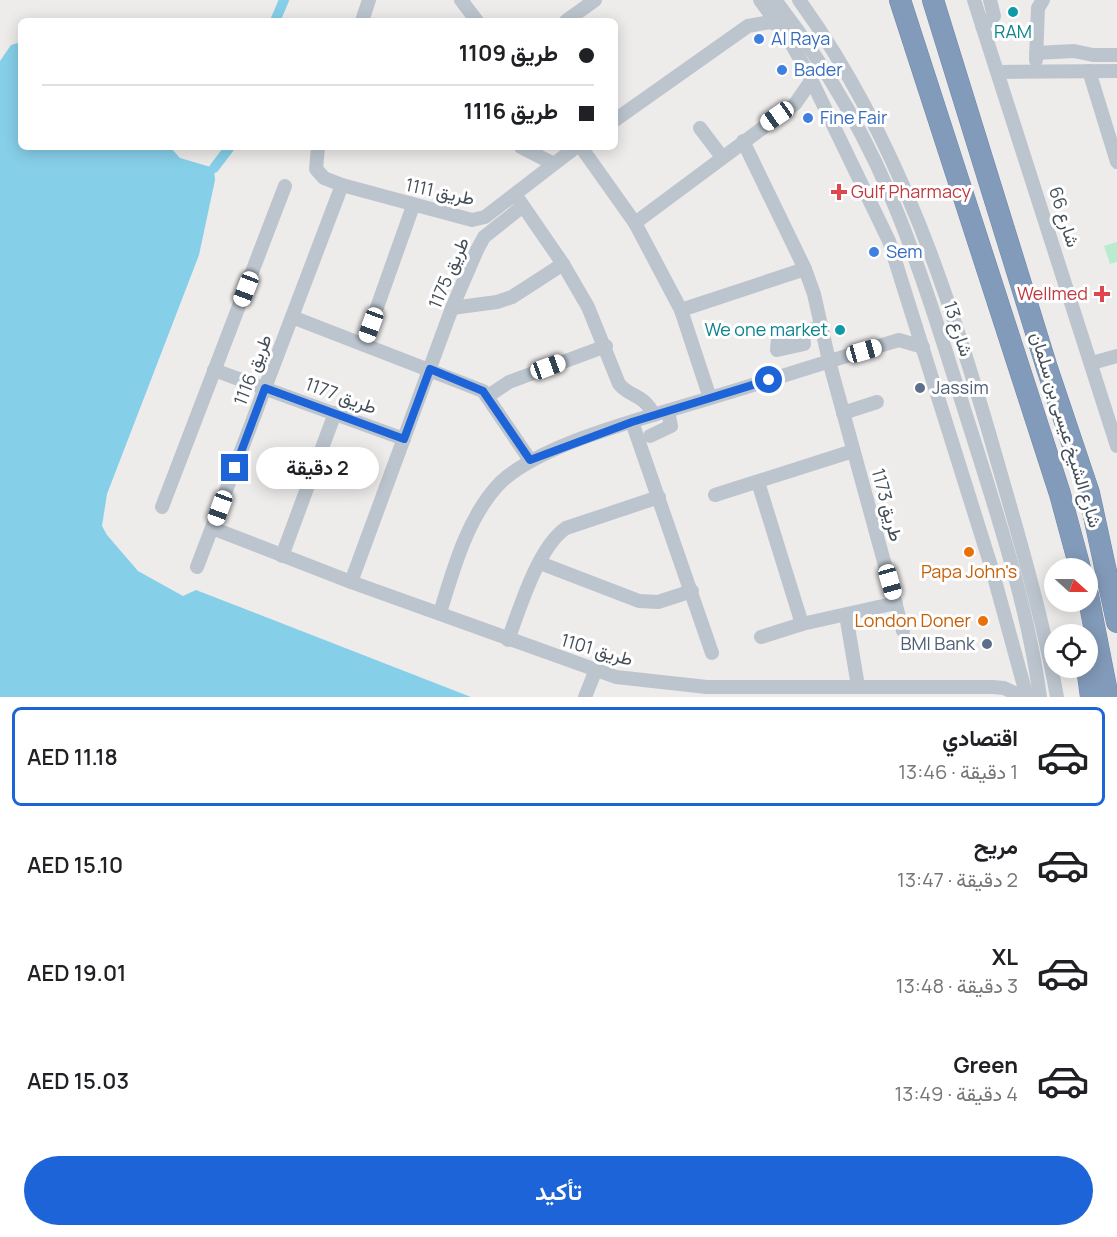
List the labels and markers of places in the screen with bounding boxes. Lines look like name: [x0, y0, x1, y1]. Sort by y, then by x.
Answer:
marker: RAM: [1006, 5, 1020, 19]
place label: RAM: [994, 19, 1032, 43]
place label: Al Raya: [771, 26, 830, 50]
marker: Al Raya: [752, 32, 766, 46]
place label: Bader: [794, 57, 843, 81]
marker: Bader: [775, 63, 789, 77]
place label: Fine Fair: [820, 105, 888, 129]
marker: Fine Fair: [801, 111, 815, 125]
place label: Gulf Pharmacy: [851, 179, 971, 203]
marker: Gulf Pharmacy: [832, 185, 846, 199]
place label: Sem: [886, 239, 923, 263]
marker: Sem: [867, 245, 881, 259]
place label: Wellmed: [1017, 281, 1088, 305]
marker: Wellmed: [1093, 285, 1111, 303]
place label: We one market: [704, 317, 828, 341]
marker: We one market: [833, 323, 847, 337]
place label: Jassim: [932, 375, 989, 399]
marker: Jassim: [913, 381, 927, 395]
marker: Papa John's: [962, 545, 976, 559]
place label: Papa John's: [921, 559, 1017, 583]
place label: London Doner: [855, 608, 972, 632]
marker: London Doner: [976, 614, 990, 628]
place label: BMI Bank: [900, 631, 976, 655]
marker: BMI Bank: [980, 637, 994, 651]

